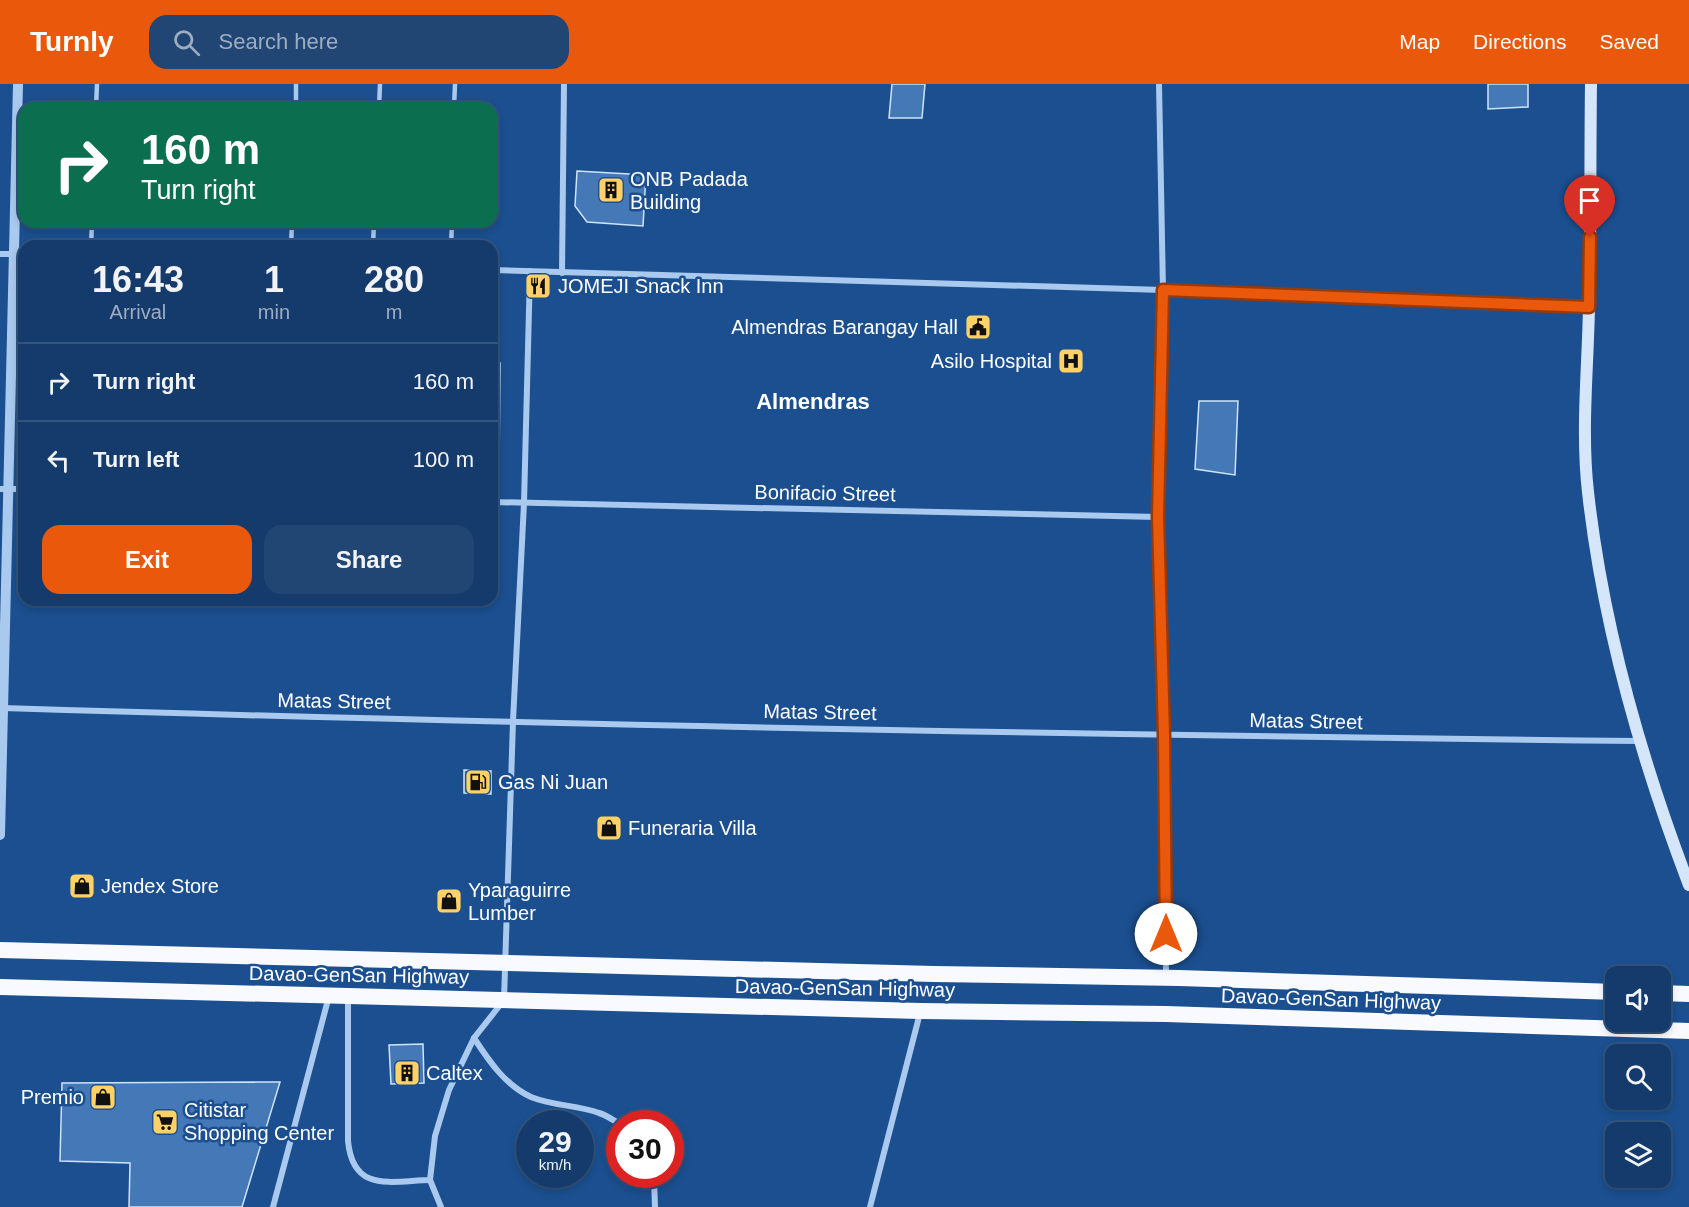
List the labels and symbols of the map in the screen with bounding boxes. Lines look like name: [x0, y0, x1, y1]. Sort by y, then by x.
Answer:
place label: ONB Padada Building: [630, 168, 749, 213]
building icon: ONB Padada Building: [596, 175, 626, 205]
pin: [1564, 175, 1615, 237]
restaurant icon: JOMEJI Snack Inn: [523, 271, 553, 301]
place label: JOMEJI Snack Inn: [558, 275, 724, 297]
public building icon: Almendras Barangay Hall: [963, 312, 993, 342]
place label: Almendras Barangay Hall: [731, 316, 958, 338]
hospital icon: Asilo Hospital: [1056, 346, 1086, 376]
place label: Asilo Hospital: [931, 350, 1052, 372]
district label: Almendras: [756, 389, 870, 414]
street label: Bonifacio Street: [754, 481, 896, 505]
street label: Matas Street: [277, 689, 391, 713]
street label: Matas Street: [763, 700, 877, 724]
street label: Matas Street: [1249, 709, 1363, 733]
fuel station icon: Gas Ni Juan: [463, 767, 493, 797]
place label: Gas Ni Juan: [498, 771, 608, 793]
shop icon: Funeraria Villa: [594, 813, 624, 843]
place label: Funeraria Villa: [628, 817, 757, 839]
shop icon: Jendex Store: [67, 871, 97, 901]
place label: Jendex Store: [101, 875, 219, 897]
place label: Yparaguirre Lumber: [468, 879, 571, 924]
shop icon: Yparaguirre Lumber: [434, 886, 464, 916]
position arrow: [1134, 902, 1198, 966]
street label: Davao-GenSan Highway: [249, 962, 469, 988]
street label: Davao-GenSan Highway: [735, 975, 955, 1001]
street label: Davao-GenSan Highway: [1221, 984, 1441, 1014]
building icon: Caltex: [392, 1058, 422, 1088]
place label: Caltex: [426, 1062, 483, 1084]
shop icon: Premio: [88, 1082, 118, 1112]
place label: Premio: [21, 1086, 84, 1108]
place label: Citistar Shopping Center: [184, 1099, 334, 1144]
supermarket icon: Citistar Shopping Center: [150, 1107, 180, 1137]
speed limit sign: 30: [606, 1110, 684, 1188]

